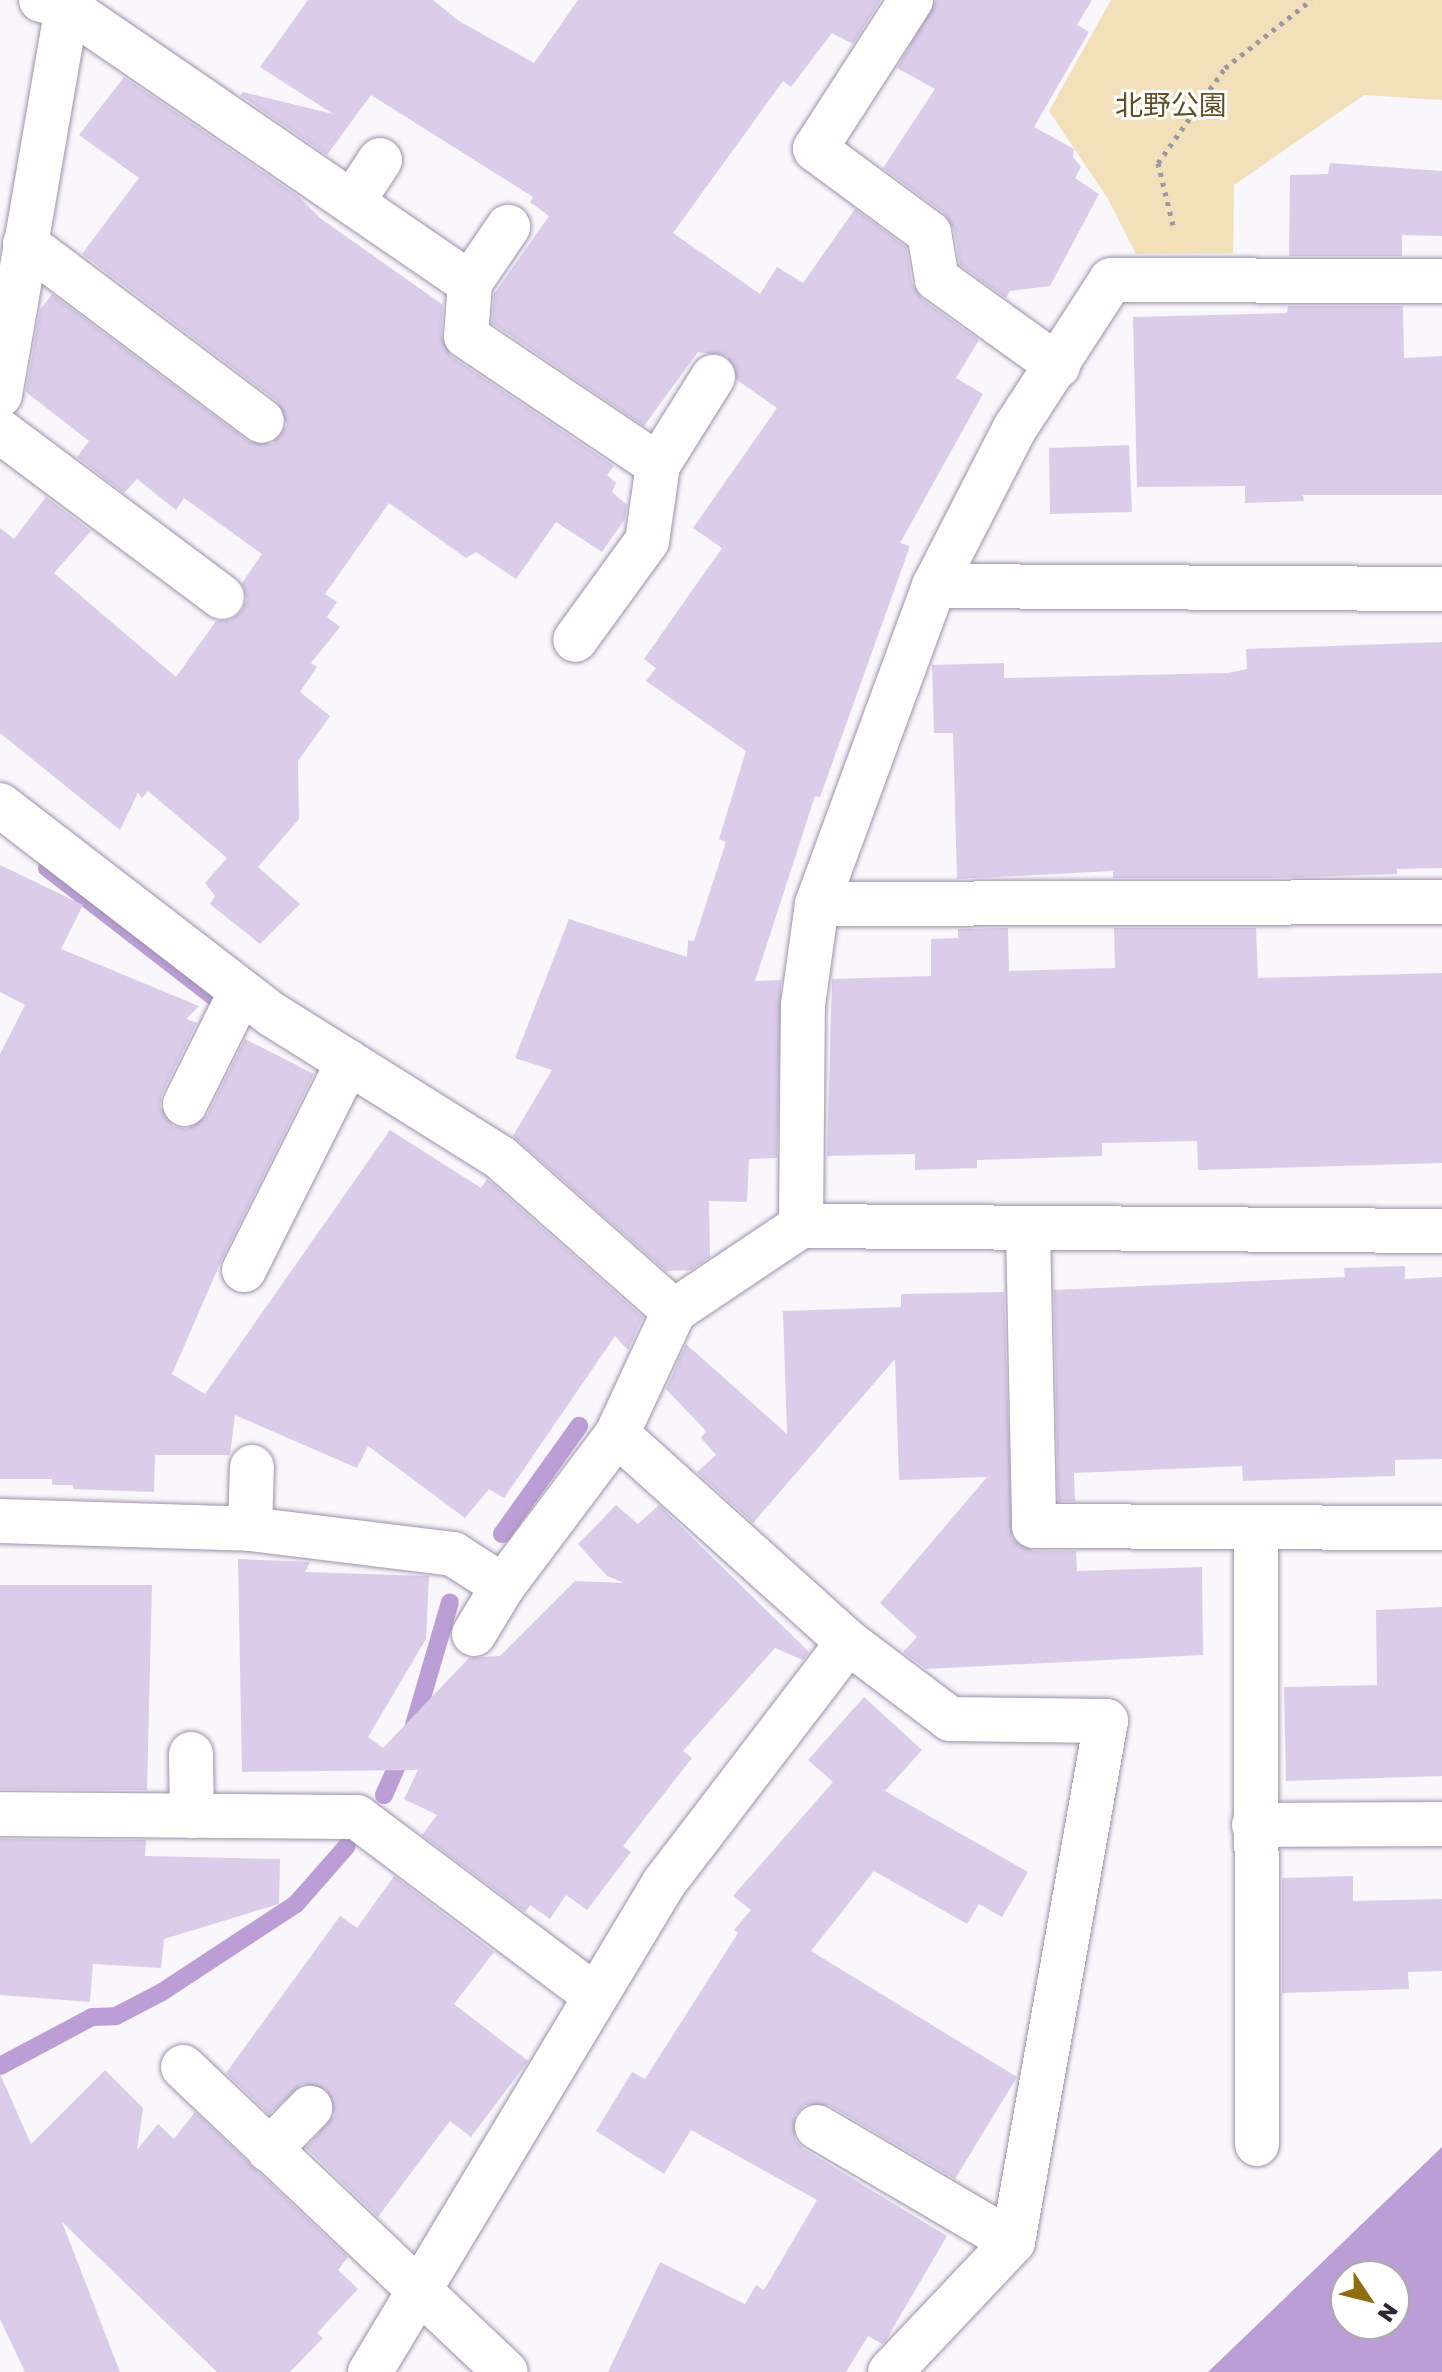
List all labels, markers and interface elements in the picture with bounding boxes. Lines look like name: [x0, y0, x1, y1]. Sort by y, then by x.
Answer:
park label: 北野公園: [1115, 88, 1227, 122]
north arrow: [1330, 2260, 1410, 2340]
text: N: [1373, 2298, 1404, 2327]

